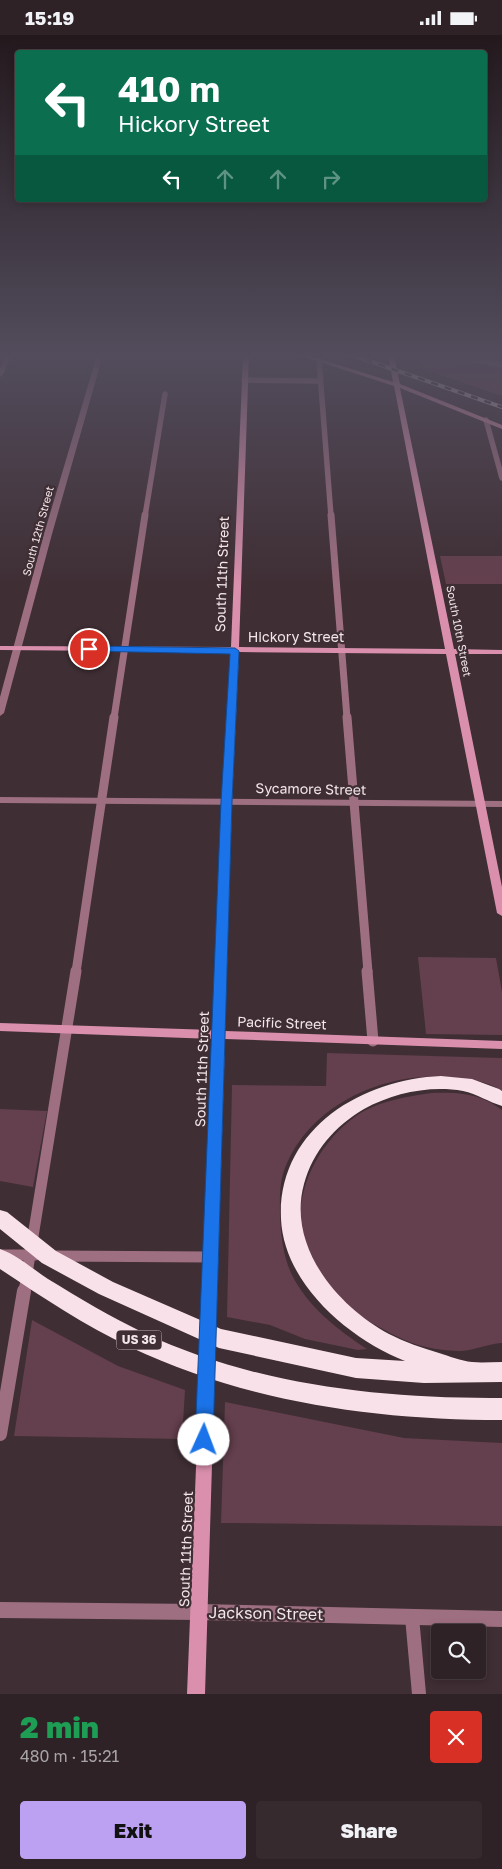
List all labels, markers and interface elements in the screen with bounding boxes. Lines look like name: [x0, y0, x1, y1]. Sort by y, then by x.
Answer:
text: 15:19: [25, 6, 74, 29]
text: 410 m: [118, 68, 220, 110]
icon: left: [35, 70, 100, 135]
text: Hickory Street: [118, 110, 270, 137]
icon: left: [158, 165, 186, 193]
icon: ahead: [211, 165, 239, 193]
icon: ahead: [264, 165, 292, 193]
icon: right: [317, 165, 345, 193]
street label: South 12th Street: [19, 485, 56, 577]
street label: South 11th Street: [211, 516, 232, 632]
street label: South 10th Street: [444, 584, 475, 678]
pin: [68, 628, 110, 670]
street label: Hickory Street: [248, 628, 344, 645]
icon: arrive: [75, 635, 103, 663]
street label: Sycamore Street: [255, 779, 367, 798]
street label: South 11th Street: [191, 1011, 212, 1127]
street label: Pacific Street: [237, 1012, 327, 1033]
road number: US 36: [116, 1331, 162, 1349]
position arrow: [177, 1413, 229, 1465]
street label: South 11th Street: [175, 1491, 196, 1607]
street label: Jackson Street: [208, 1602, 324, 1624]
map controls: [431, 1624, 486, 1679]
button: search: [431, 1624, 486, 1679]
text: 2 min: [20, 1709, 99, 1745]
button: close: [430, 1711, 482, 1763]
text: 480 m · 15:21: [20, 1746, 119, 1766]
button: Exit: [20, 1801, 246, 1859]
button: Share: [256, 1801, 482, 1859]

